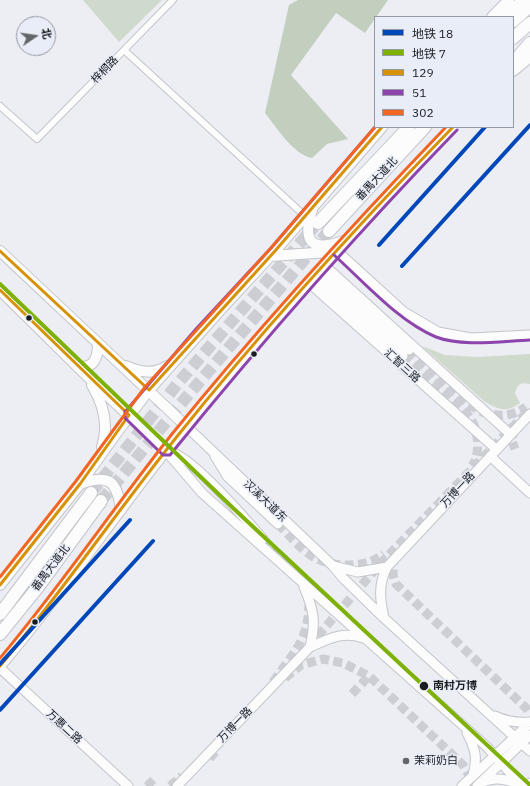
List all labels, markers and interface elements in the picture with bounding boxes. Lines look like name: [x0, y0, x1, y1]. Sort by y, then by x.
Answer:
north arrow: [16, 16, 56, 56]
legend: [374, 16, 514, 128]
text: 地铁 18: [412, 26, 453, 41]
text: 北: [39, 27, 55, 40]
text: 地铁 7: [412, 46, 446, 61]
street label: 梓桐路: [89, 54, 121, 86]
text: 129: [412, 65, 434, 80]
text: 51: [412, 85, 426, 100]
text: 302: [412, 105, 434, 120]
street label: 番禺大道北: [353, 154, 401, 204]
unlabelled marker: [24, 313, 34, 323]
street label: 汇智三路: [381, 346, 423, 386]
unlabelled marker: [249, 349, 259, 359]
street label: 万博一路: [438, 469, 478, 511]
street label: 汉溪大道东: [241, 477, 289, 525]
street label: 番禺大道北: [29, 542, 73, 594]
unlabelled marker: [30, 617, 40, 627]
place label: 南村万博: [433, 679, 477, 693]
marker: 南村万博: [418, 680, 430, 692]
street label: 万博一路: [215, 705, 255, 745]
street label: 万惠二路: [43, 707, 85, 747]
place label: 茉莉奶白: [414, 754, 458, 768]
marker: 茉莉奶白: [401, 756, 411, 766]

